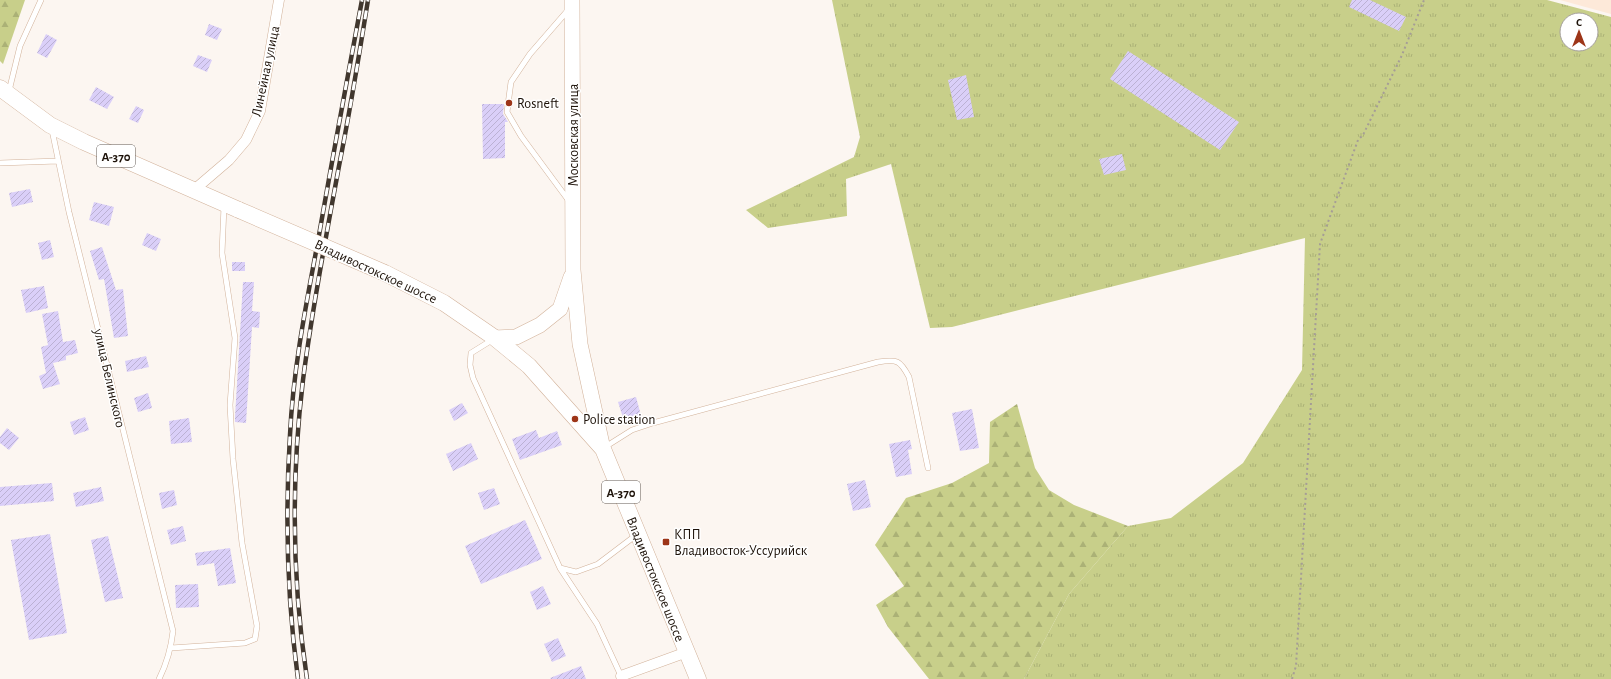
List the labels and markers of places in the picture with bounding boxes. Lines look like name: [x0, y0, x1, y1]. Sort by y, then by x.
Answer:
place label: Rosneft: [517, 97, 559, 111]
marker: Rosneft: [504, 98, 514, 108]
place label: Police station: [583, 413, 656, 427]
marker: Police station: [570, 414, 580, 424]
place label: КПП Владивосток-Уссурийск: [674, 528, 808, 558]
marker: КПП Владивосток-Уссурийск: [661, 537, 671, 547]

